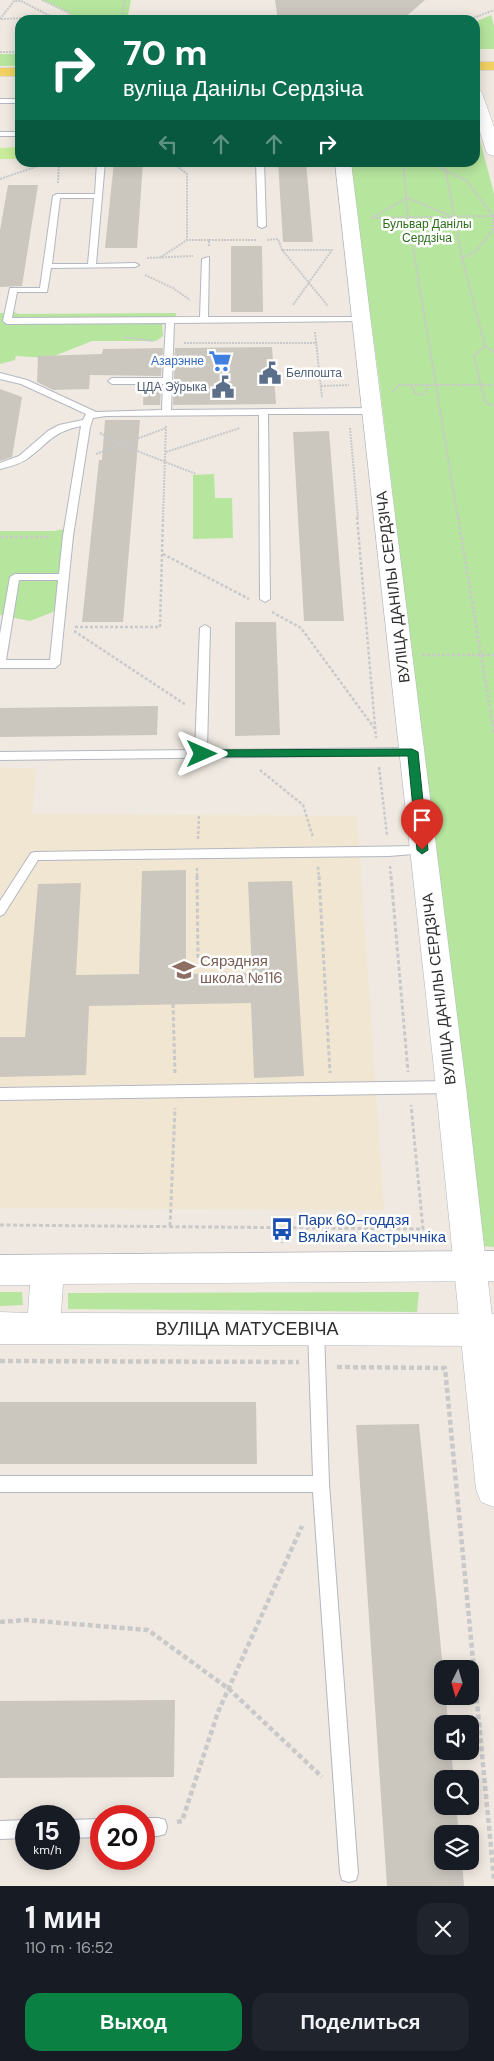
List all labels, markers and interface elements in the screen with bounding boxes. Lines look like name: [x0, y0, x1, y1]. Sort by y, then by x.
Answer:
text: 70 m: [123, 30, 207, 76]
icon: right: [40, 35, 105, 100]
text: вуліца Данілы Сердзіча: [123, 74, 363, 103]
icon: left: [154, 130, 182, 158]
icon: ahead: [207, 130, 235, 158]
icon: ahead: [260, 130, 288, 158]
icon: right: [313, 130, 341, 158]
park label: Бульвар Данілы Сердзіча: [382, 216, 472, 246]
supermarket icon: Азарэнне: [207, 348, 233, 374]
place label: Азарэнне: [151, 353, 204, 369]
public building icon: Белпошта: [257, 360, 283, 386]
place label: Белпошта: [286, 365, 342, 381]
public building icon: ЦДА Эўрыка: [210, 374, 236, 400]
place label: ЦДА Эўрыка: [137, 379, 207, 395]
street label: ВУЛІЦА ДАНІЛЫ СЕРДЗІЧА: [371, 490, 415, 684]
position arrow: [175, 727, 227, 779]
pin: [401, 799, 443, 850]
icon: arrive: [408, 806, 436, 834]
street label: ВУЛІЦА ДАНІЛЫ СЕРДЗІЧА: [417, 892, 461, 1086]
place label: Сярэдняя школа №116: [200, 951, 283, 988]
school or university icon: Сярэдняя школа №116: [171, 957, 197, 983]
place label: Парк 60-годдзя Вялікага Кастрычніка: [298, 1210, 447, 1247]
bus stop icon: Парк 60-годдзя Вялікага Кастрычніка: [269, 1216, 295, 1242]
street label: ВУЛІЦА МАТУСЕВІЧА: [155, 1317, 339, 1341]
north arrow: [434, 1660, 479, 1705]
map controls: [434, 1660, 479, 1870]
button: sound: [434, 1715, 479, 1760]
button: search: [434, 1770, 479, 1815]
speed limit sign: 20: [90, 1805, 155, 1870]
text: 15: [35, 1815, 60, 1848]
button: layers: [434, 1825, 479, 1870]
text: km/h: [33, 1842, 62, 1858]
text: 1 мин: [25, 1898, 102, 1937]
button: close: [417, 1903, 469, 1955]
text: 110 m · 16:52: [25, 1937, 113, 1958]
button: Выход: [25, 1993, 242, 2051]
button: Поделиться: [252, 1993, 469, 2051]

